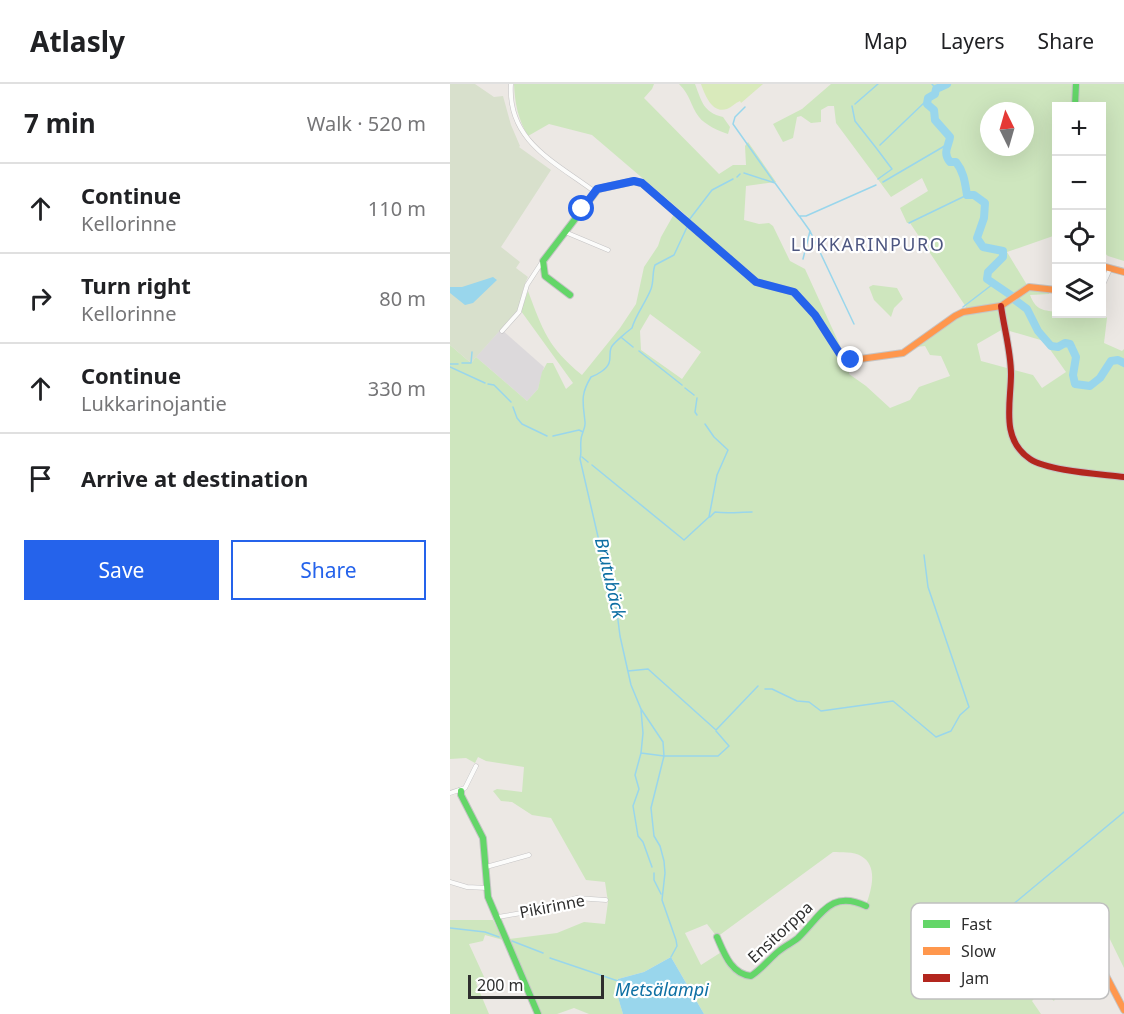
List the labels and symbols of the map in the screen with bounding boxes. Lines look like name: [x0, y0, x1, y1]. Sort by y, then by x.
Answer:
north arrow: [980, 102, 1034, 156]
route start: [568, 195, 594, 221]
district label: LUKKARINPURO: [791, 232, 945, 256]
route end: [837, 346, 863, 372]
water label: Brutubäck: [590, 535, 632, 622]
street label: Pikirinne: [517, 889, 587, 923]
street label: Ensitorppa: [743, 896, 817, 968]
legend: [911, 903, 1109, 999]
text: Fast: [961, 913, 992, 935]
text: Slow: [961, 940, 996, 962]
text: Jam: [959, 967, 989, 989]
scale bar: [468, 972, 604, 1000]
water label: Metsälampi: [615, 977, 709, 1001]

